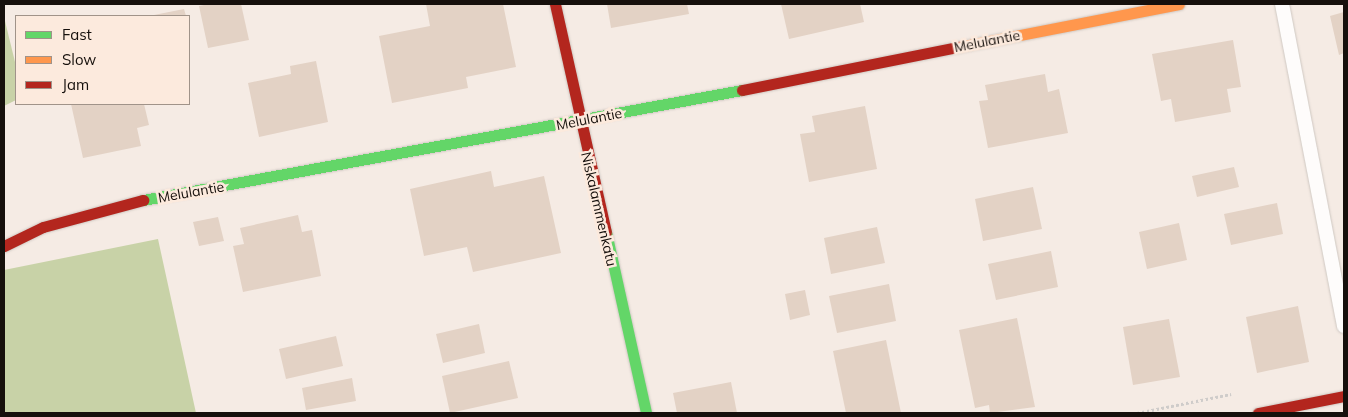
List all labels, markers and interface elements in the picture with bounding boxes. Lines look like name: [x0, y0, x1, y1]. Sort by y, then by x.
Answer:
legend: [15, 15, 190, 105]
text: Fast: [62, 25, 92, 44]
street label: Melulantie: [953, 26, 1021, 56]
text: Slow: [62, 50, 96, 69]
text: Jam: [62, 75, 89, 94]
street label: Melulantie: [555, 104, 623, 134]
street label: Niskalammenkatu: [578, 150, 620, 268]
street label: Melulantie: [157, 178, 225, 206]

